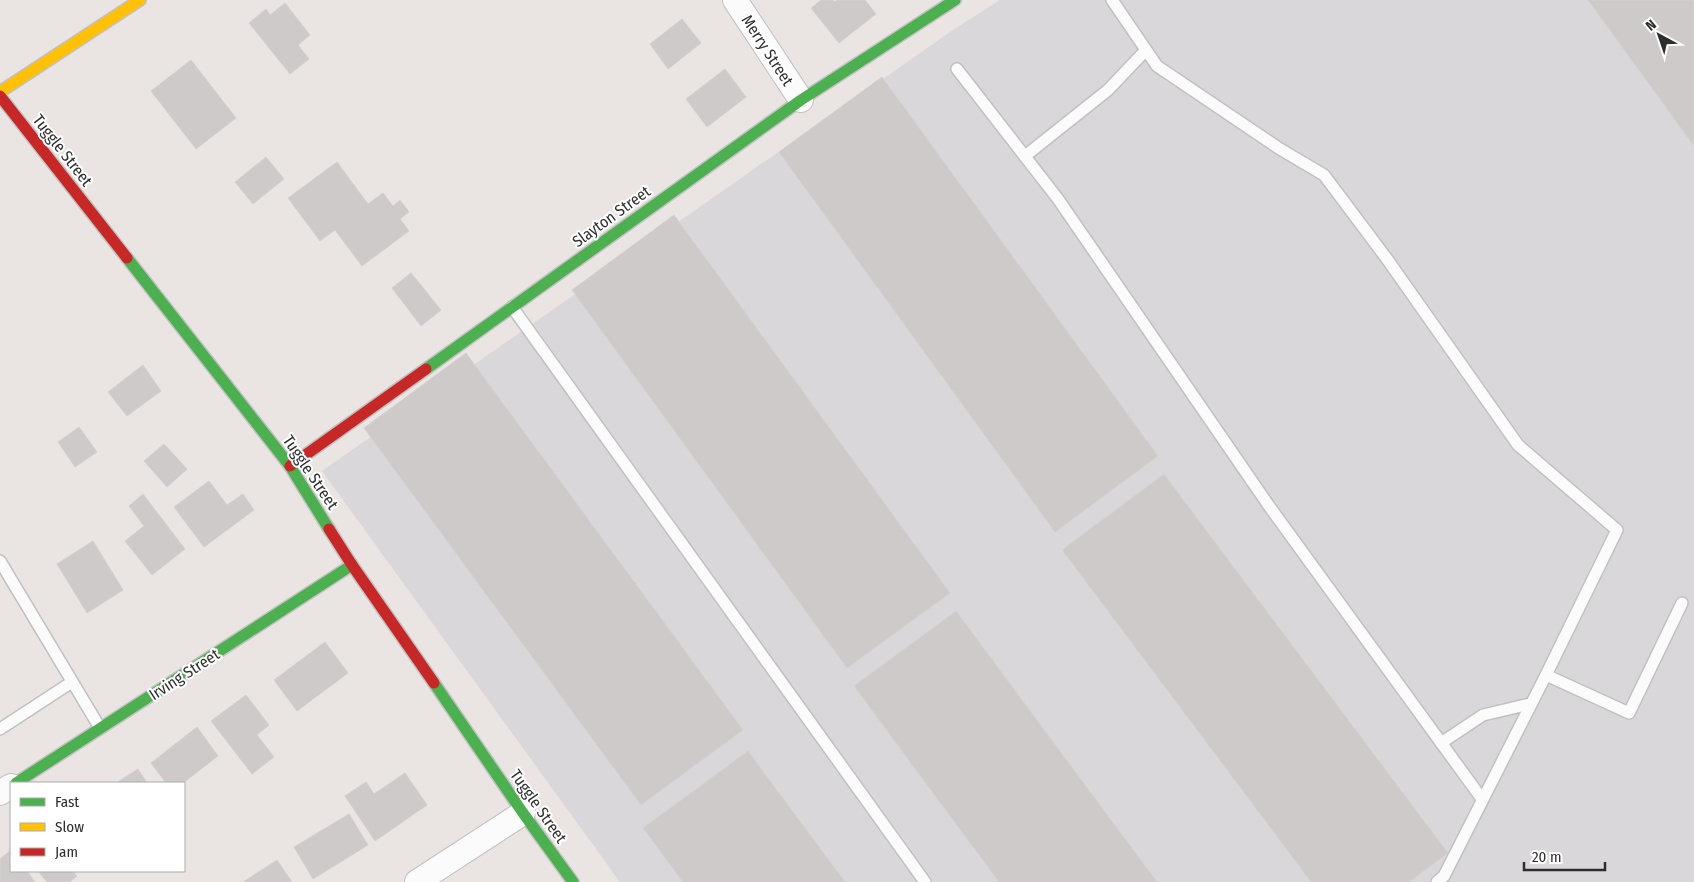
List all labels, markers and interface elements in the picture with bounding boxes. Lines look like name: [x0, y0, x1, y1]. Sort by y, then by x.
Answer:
north arrow: [1634, 10, 1684, 60]
street label: Merry Street: [738, 11, 798, 90]
text: N: [1642, 16, 1660, 35]
street label: Tuggle Street: [29, 111, 97, 190]
street label: Slayton Street: [569, 181, 655, 251]
street label: Tuggle Street: [279, 432, 343, 514]
street label: Irving Street: [146, 644, 224, 704]
street label: Tuggle Street: [506, 766, 571, 847]
legend: [10, 782, 185, 872]
text: Fast: [55, 793, 79, 811]
text: Slow: [55, 818, 84, 836]
scale bar: [1524, 840, 1605, 872]
text: Jam: [55, 843, 78, 861]
text: 20 m: [1532, 848, 1562, 866]

